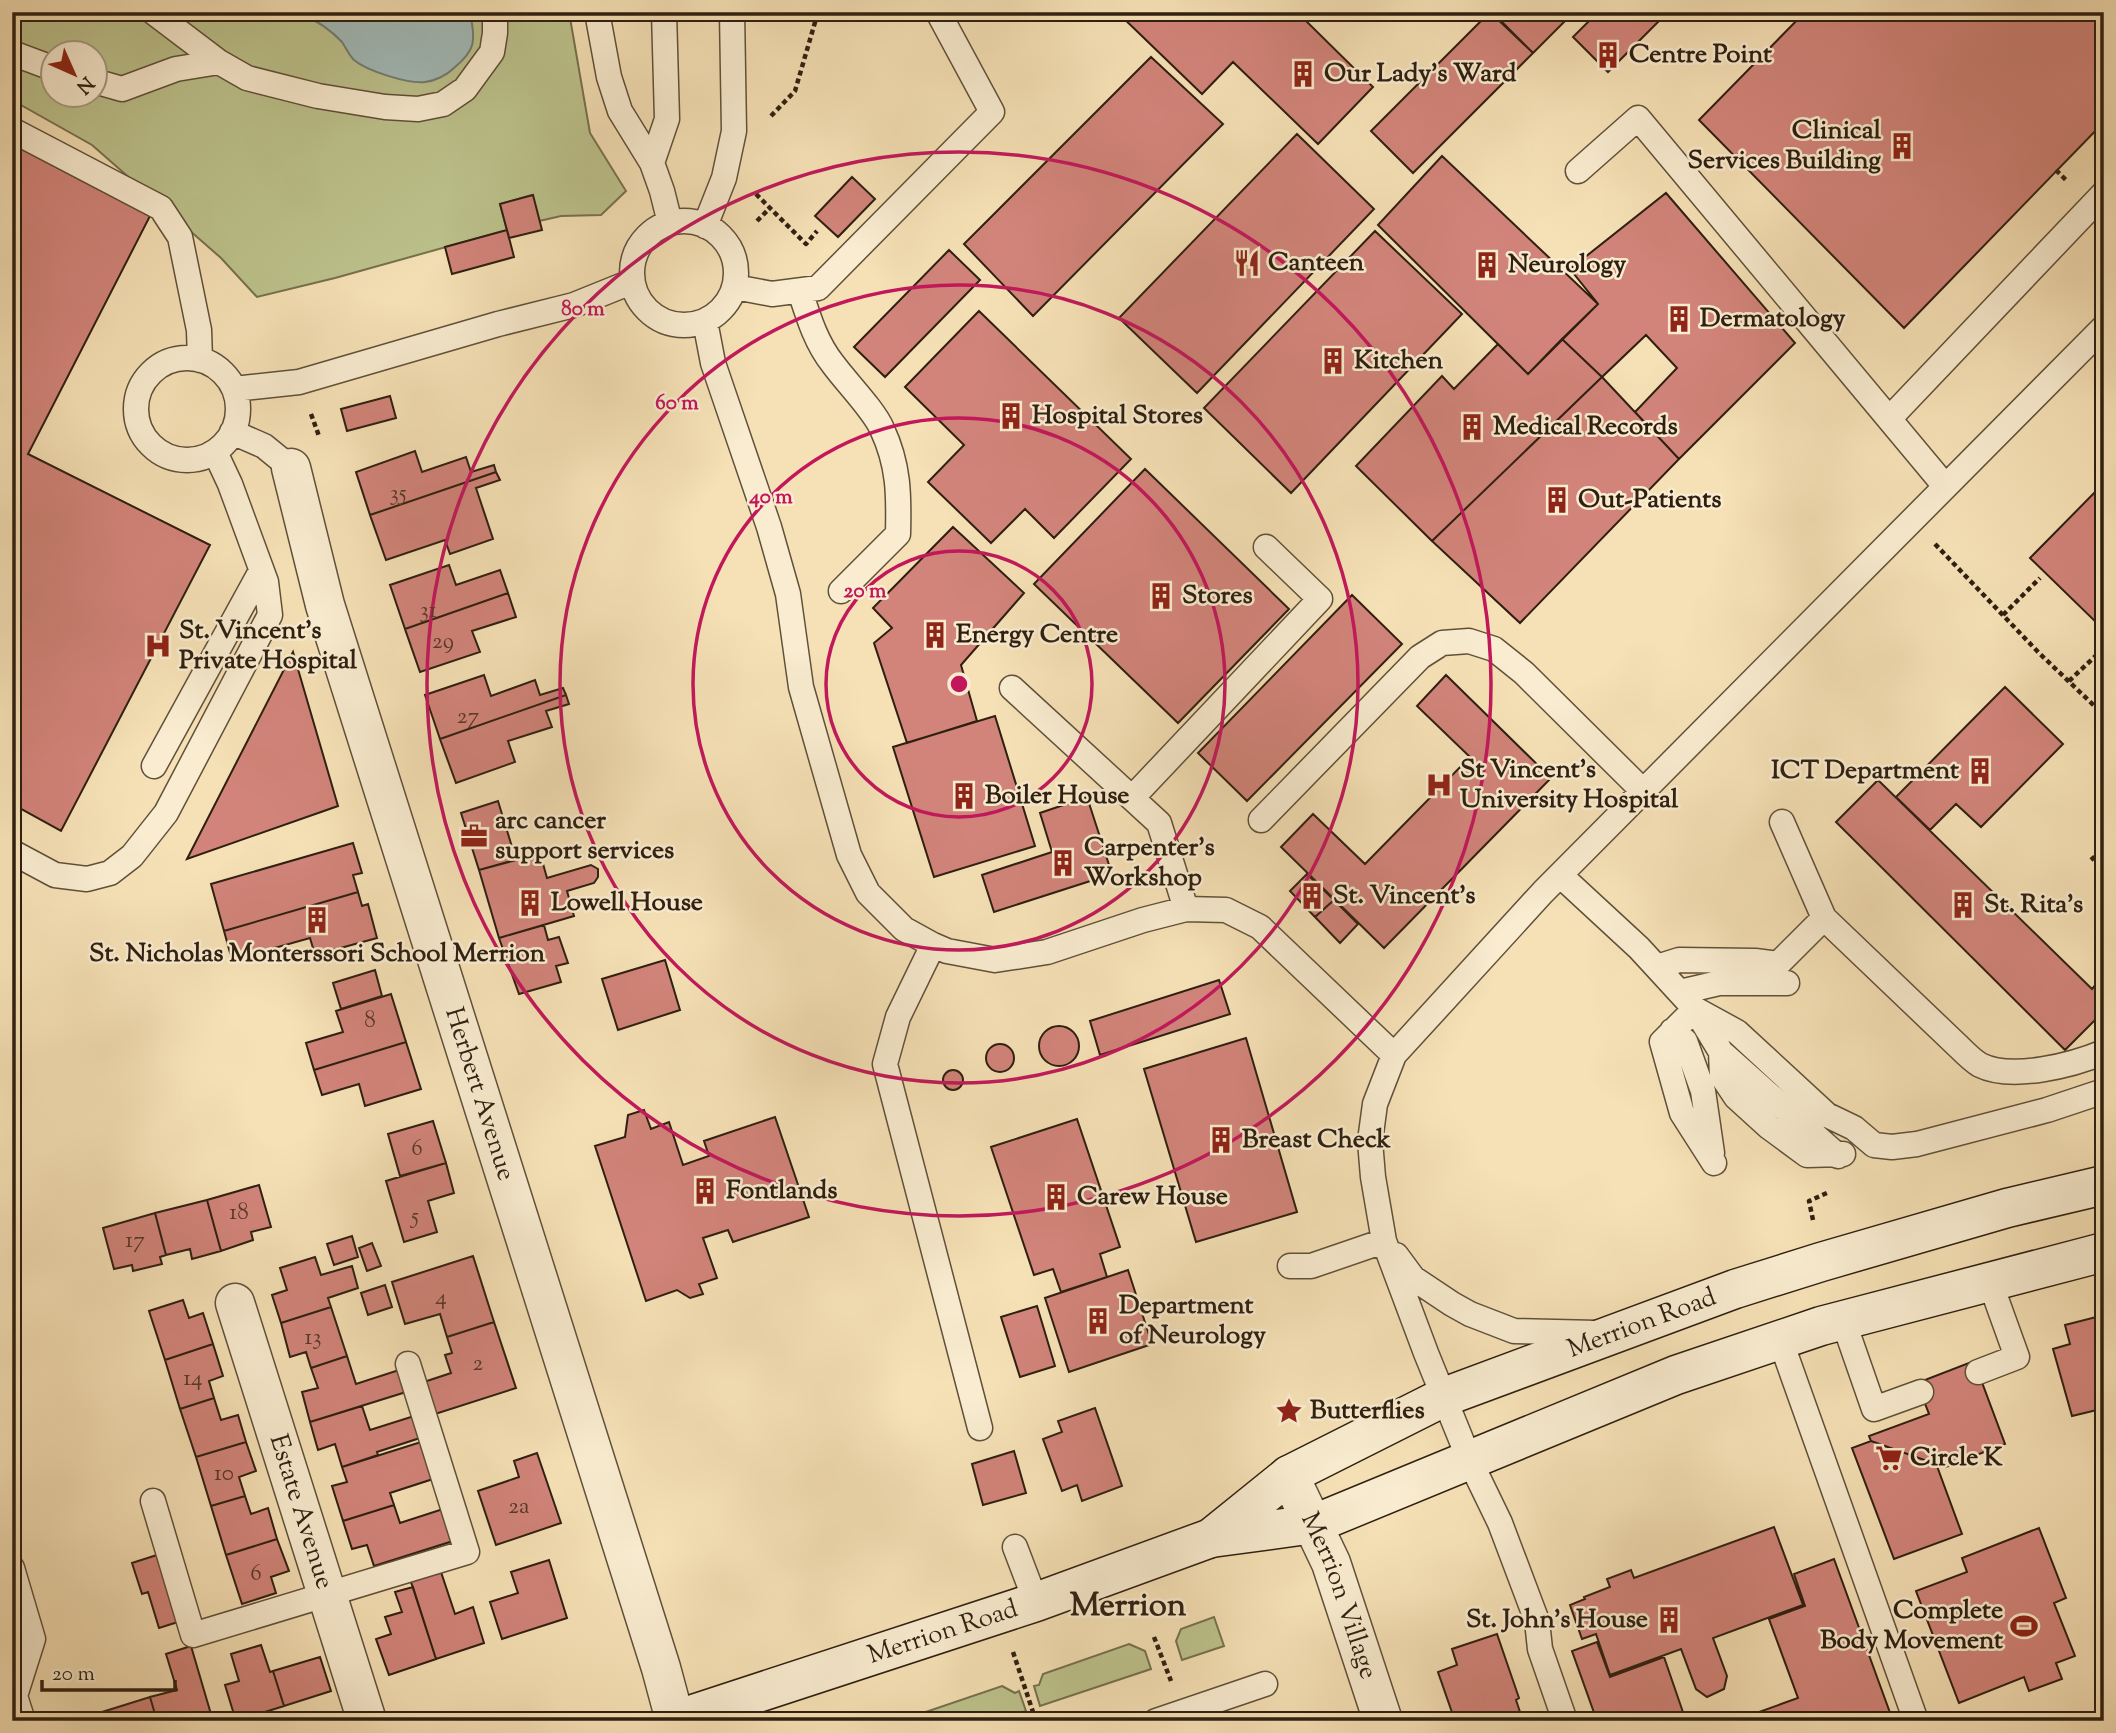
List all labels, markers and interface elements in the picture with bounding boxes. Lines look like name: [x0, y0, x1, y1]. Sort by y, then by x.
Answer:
place label: Centre Point: [1629, 37, 1772, 74]
north arrow: [38, 38, 108, 108]
building icon: Centre Point: [1593, 40, 1623, 70]
place label: Our Lady's Ward: [1324, 56, 1517, 93]
building icon: Our Lady's Ward: [1288, 59, 1318, 89]
text: N: [69, 69, 99, 99]
place label: Clinical Services Building: [1688, 113, 1882, 180]
building icon: Clinical Services Building: [1887, 131, 1917, 161]
place label: Canteen: [1268, 245, 1365, 282]
place label: Neurology: [1508, 247, 1626, 284]
restaurant icon: Canteen: [1232, 248, 1262, 278]
building icon: Neurology: [1472, 250, 1502, 280]
text: 80 m: [561, 295, 605, 325]
place label: Dermatology: [1700, 301, 1846, 338]
building icon: Dermatology: [1664, 304, 1694, 334]
place label: Kitchen: [1354, 343, 1444, 380]
building icon: Kitchen: [1318, 346, 1348, 376]
text: 60 m: [655, 389, 699, 419]
place label: Hospital Stores: [1032, 398, 1203, 435]
building icon: Hospital Stores: [996, 401, 1026, 431]
place label: Medical Records: [1493, 409, 1678, 446]
building icon: Medical Records: [1457, 412, 1487, 442]
house number: 35: [389, 478, 407, 511]
place label: Out-Patients: [1578, 482, 1721, 519]
text: 40 m: [748, 483, 793, 513]
building icon: Out-Patients: [1542, 485, 1572, 515]
text: 20 m: [844, 577, 887, 607]
place label: Stores: [1182, 578, 1253, 615]
building icon: Stores: [1146, 581, 1176, 611]
house number: 31: [419, 595, 437, 628]
place label: St. Vincent's Private Hospital: [179, 613, 358, 680]
place label: Energy Centre: [956, 617, 1118, 654]
building icon: Energy Centre: [920, 620, 950, 650]
house number: 29: [432, 626, 454, 659]
hospital icon: St. Vincent's Private Hospital: [143, 631, 173, 661]
centre of rings: [947, 672, 971, 696]
house number: 27: [457, 701, 480, 734]
place label: St Vincent's University Hospital: [1460, 752, 1679, 819]
place label: ICT Department: [1771, 753, 1959, 790]
building icon: ICT Department: [1965, 756, 1995, 786]
hospital icon: St Vincent's University Hospital: [1424, 770, 1454, 800]
place label: Boiler House: [985, 778, 1129, 815]
building icon: Boiler House: [949, 781, 979, 811]
place label: arc cancer support services: [495, 803, 674, 870]
office icon: arc cancer support services: [459, 821, 489, 851]
place label: Carpenter's Workshop: [1084, 830, 1215, 897]
building icon: Carpenter's Workshop: [1048, 848, 1078, 878]
place label: St. Vincent's: [1333, 878, 1476, 915]
building icon: St. Vincent's: [1297, 881, 1327, 911]
place label: Lowell House: [551, 885, 703, 922]
place label: St. Rita's: [1984, 887, 2083, 924]
building icon: Lowell House: [515, 888, 545, 918]
building icon: St. Rita's: [1948, 890, 1978, 920]
building icon: St. Nicholas Monterssori School Merrion: [302, 905, 332, 935]
place label: St. Nicholas Monterssori School Merrion: [89, 936, 546, 973]
street label: Herbert Avenue: [435, 1003, 524, 1185]
house number: 8: [364, 1005, 376, 1038]
place label: Breast Check: [1242, 1122, 1392, 1159]
building icon: Breast Check: [1206, 1125, 1236, 1155]
house number: 6: [411, 1133, 423, 1166]
place label: Fontlands: [726, 1173, 838, 1210]
building icon: Fontlands: [690, 1176, 720, 1206]
place label: Carew House: [1077, 1179, 1228, 1216]
building icon: Carew House: [1041, 1182, 1071, 1212]
house number: 18: [229, 1197, 249, 1230]
house number: 5: [409, 1201, 419, 1234]
house number: 17: [125, 1225, 145, 1258]
street label: Merrion Road: [1562, 1279, 1722, 1368]
house number: 4: [435, 1282, 447, 1315]
place label: Department of Neurology: [1119, 1288, 1266, 1355]
building icon: Department of Neurology: [1083, 1306, 1113, 1336]
house number: 13: [304, 1322, 322, 1355]
house number: 2: [473, 1348, 484, 1381]
house number: 14: [183, 1363, 203, 1396]
place label: Butterflies: [1310, 1393, 1425, 1430]
place icon: Butterflies: [1274, 1396, 1304, 1426]
street label: Estate Avenue: [259, 1430, 343, 1594]
place label: Circle K: [1910, 1440, 2003, 1477]
supermarket icon: Circle K: [1874, 1443, 1904, 1473]
house number: 10: [214, 1458, 234, 1491]
house number: 2a: [508, 1491, 530, 1524]
street label: Merrion Village: [1291, 1506, 1386, 1684]
house number: 6: [250, 1558, 262, 1591]
district label: Merrion: [1070, 1583, 1187, 1631]
street label: Merrion Road: [863, 1591, 1023, 1674]
place label: Complete Body Movement: [1820, 1593, 2003, 1660]
place label: St. John's House: [1466, 1602, 1648, 1639]
building icon: St. John's House: [1654, 1605, 1684, 1635]
sports icon: Complete Body Movement: [2009, 1611, 2039, 1641]
scale bar: [42, 1649, 175, 1693]
text: 20 m: [52, 1660, 95, 1690]

